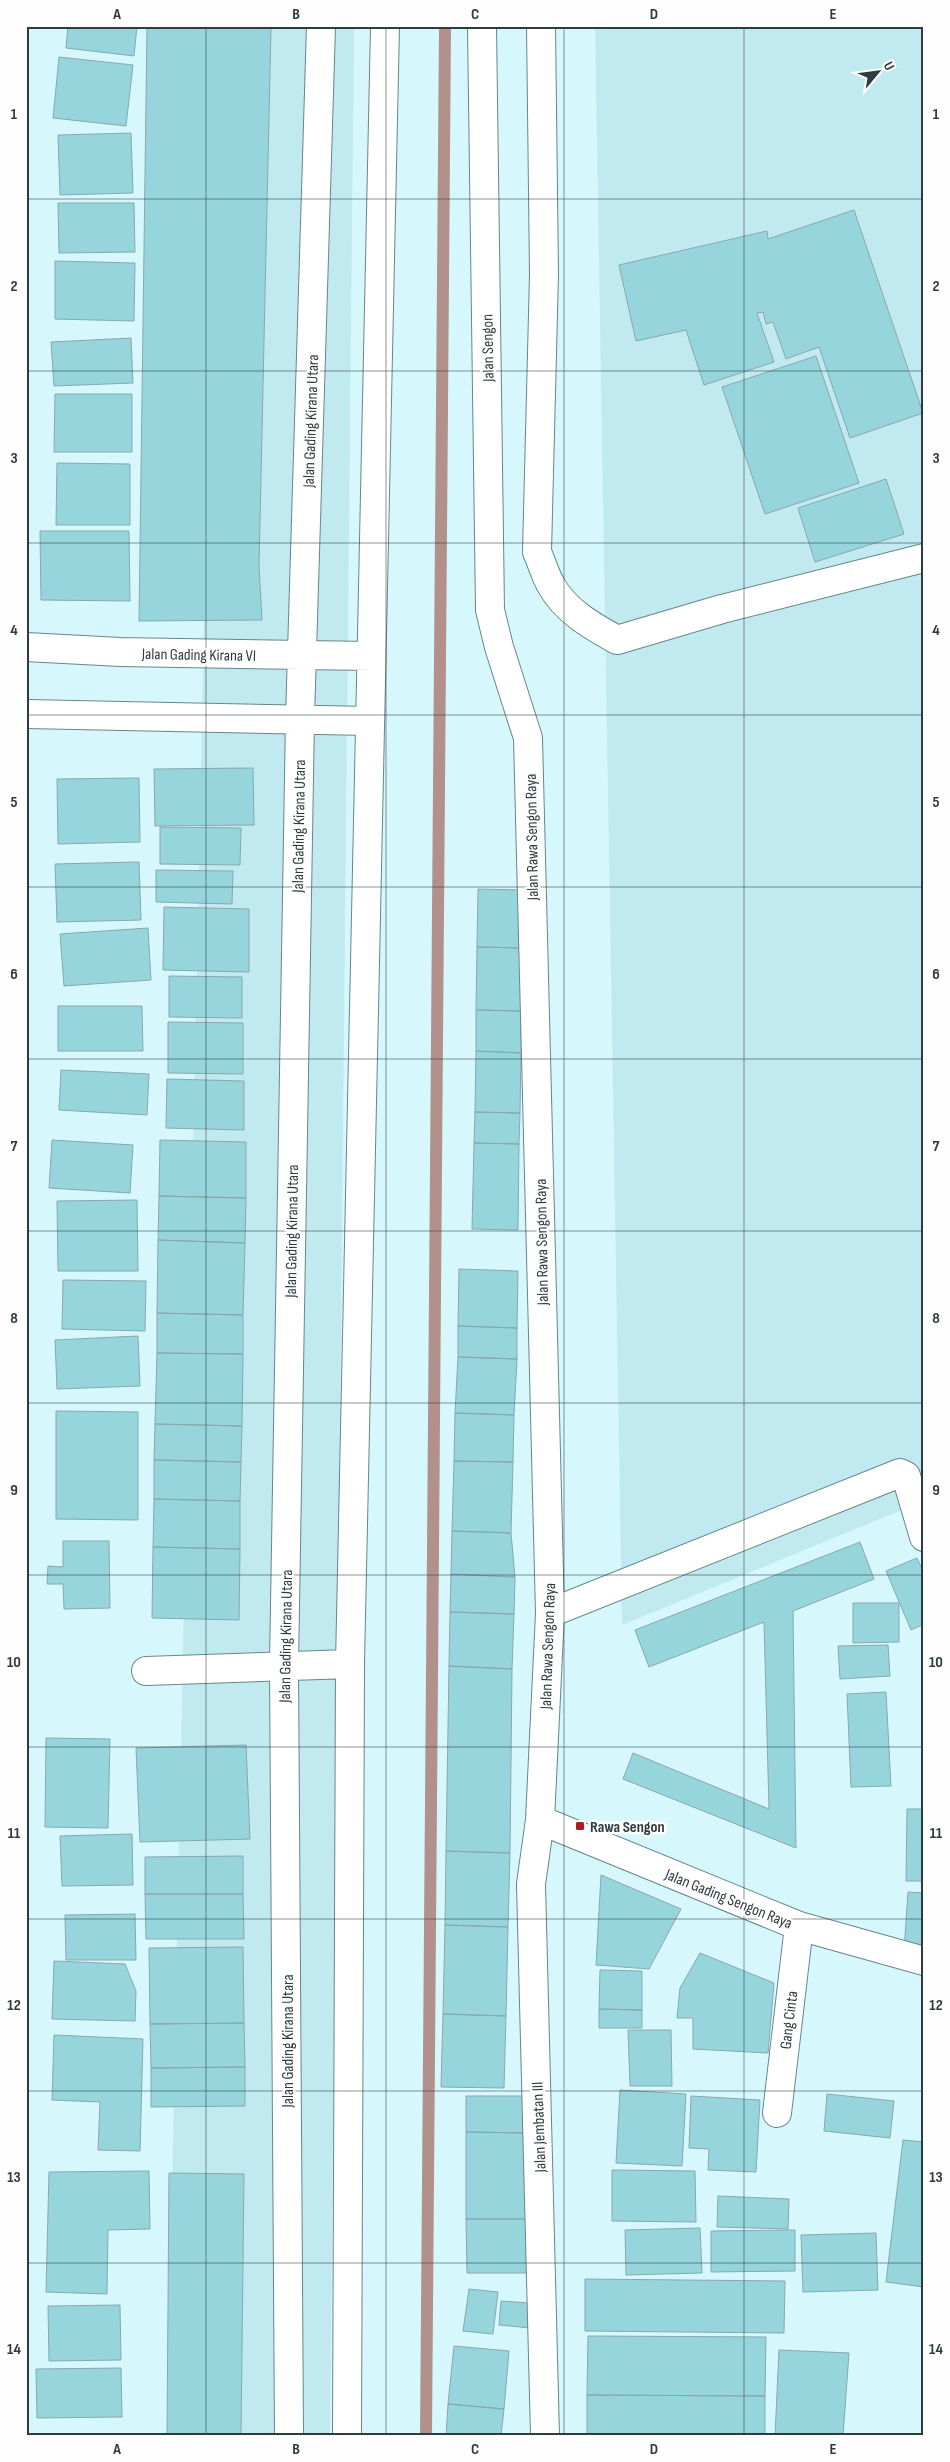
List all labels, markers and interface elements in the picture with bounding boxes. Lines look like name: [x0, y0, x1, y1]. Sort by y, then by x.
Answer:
text: A: [112, 5, 121, 24]
text: B: [292, 5, 300, 24]
text: C: [471, 5, 479, 24]
text: D: [650, 5, 658, 24]
text: E: [830, 5, 837, 24]
north arrow: [852, 48, 902, 98]
text: U: [880, 59, 898, 73]
text: 1: [11, 105, 18, 124]
text: 1: [933, 105, 940, 124]
text: 2: [10, 277, 18, 296]
text: 2: [932, 277, 940, 296]
street label: Jalan Sengon: [478, 314, 499, 383]
street label: Jalan Gading Kirana Utara: [300, 354, 323, 489]
text: 3: [10, 449, 18, 468]
text: 3: [932, 449, 940, 468]
text: 4: [10, 621, 18, 640]
text: 4: [932, 621, 940, 640]
street label: Jalan Gading Kirana VI: [141, 645, 256, 666]
street label: Jalan Gading Kirana Utara: [289, 759, 310, 894]
street label: Jalan Rawa Sengon Raya: [522, 774, 543, 901]
text: 5: [10, 793, 18, 812]
text: 5: [932, 793, 940, 812]
text: 6: [10, 965, 18, 984]
text: 6: [932, 965, 940, 984]
text: 7: [11, 1137, 18, 1156]
text: 7: [933, 1137, 940, 1156]
street label: Jalan Gading Kirana Utara: [282, 1164, 303, 1299]
street label: Jalan Rawa Sengon Raya: [532, 1179, 553, 1306]
text: 8: [10, 1309, 18, 1328]
text: 8: [932, 1309, 940, 1328]
text: 9: [10, 1481, 18, 1500]
text: 9: [932, 1481, 940, 1500]
street label: Jalan Gading Kirana Utara: [276, 1569, 297, 1704]
street label: Jalan Rawa Sengon Raya: [537, 1583, 560, 1711]
text: 10: [7, 1653, 21, 1672]
text: 10: [929, 1653, 943, 1672]
place label: Rawa Sengon: [590, 1818, 665, 1837]
marker: Rawa Sengon: [574, 1820, 586, 1832]
text: 11: [8, 1824, 21, 1843]
text: 11: [930, 1824, 943, 1843]
street label: Jalan Gading Sengon Raya: [661, 1865, 795, 1934]
street label: Jalan Gading Kirana Utara: [279, 1974, 298, 2109]
street label: Gang Cinta: [776, 1990, 802, 2050]
text: 12: [7, 1996, 21, 2015]
text: 12: [929, 1996, 943, 2015]
street label: Jalan Jembatan III: [528, 2081, 551, 2174]
text: 13: [7, 2168, 21, 2187]
text: 13: [929, 2168, 943, 2187]
text: 14: [7, 2340, 21, 2359]
text: 14: [929, 2340, 943, 2359]
text: A: [112, 2440, 121, 2459]
text: B: [292, 2440, 300, 2459]
text: C: [471, 2440, 479, 2459]
text: D: [650, 2440, 658, 2459]
text: E: [830, 2440, 837, 2459]

